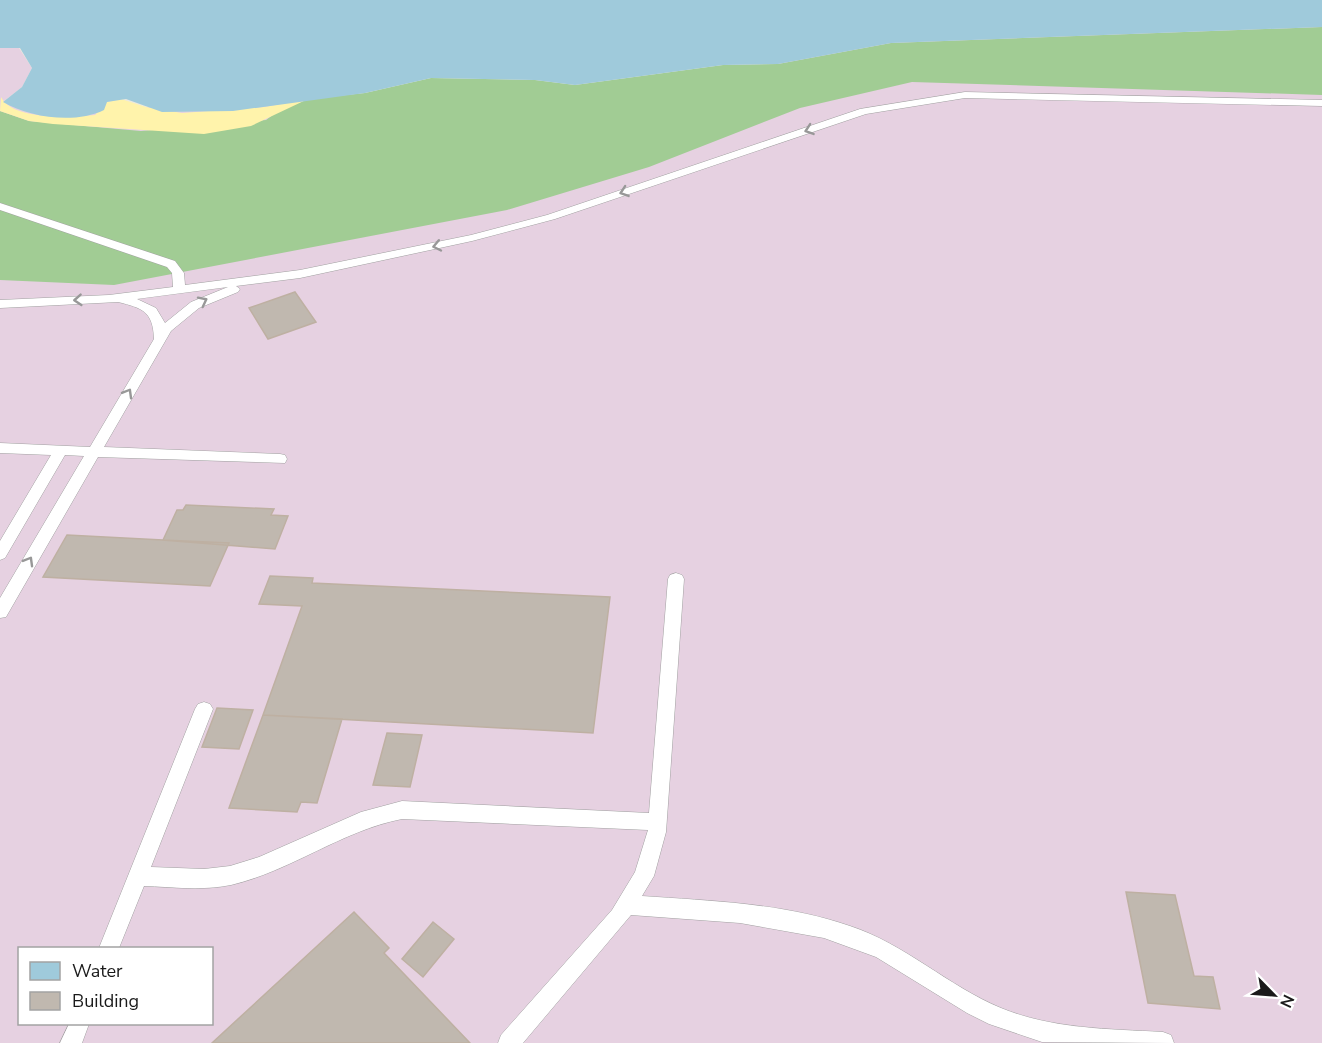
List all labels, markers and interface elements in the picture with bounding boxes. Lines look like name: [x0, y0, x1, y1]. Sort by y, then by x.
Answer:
one-way arrow: [804, 122, 815, 135]
one-way arrow: [619, 185, 630, 197]
one-way arrow: [432, 239, 442, 252]
one-way arrow: [74, 294, 83, 307]
one-way arrow: [197, 297, 207, 308]
one-way arrow: [120, 389, 132, 399]
one-way arrow: [22, 557, 34, 567]
legend: [18, 947, 213, 1025]
text: Water: [72, 959, 123, 983]
north arrow: [1244, 965, 1304, 1025]
text: Building: [72, 989, 139, 1013]
text: N: [1274, 991, 1299, 1011]

